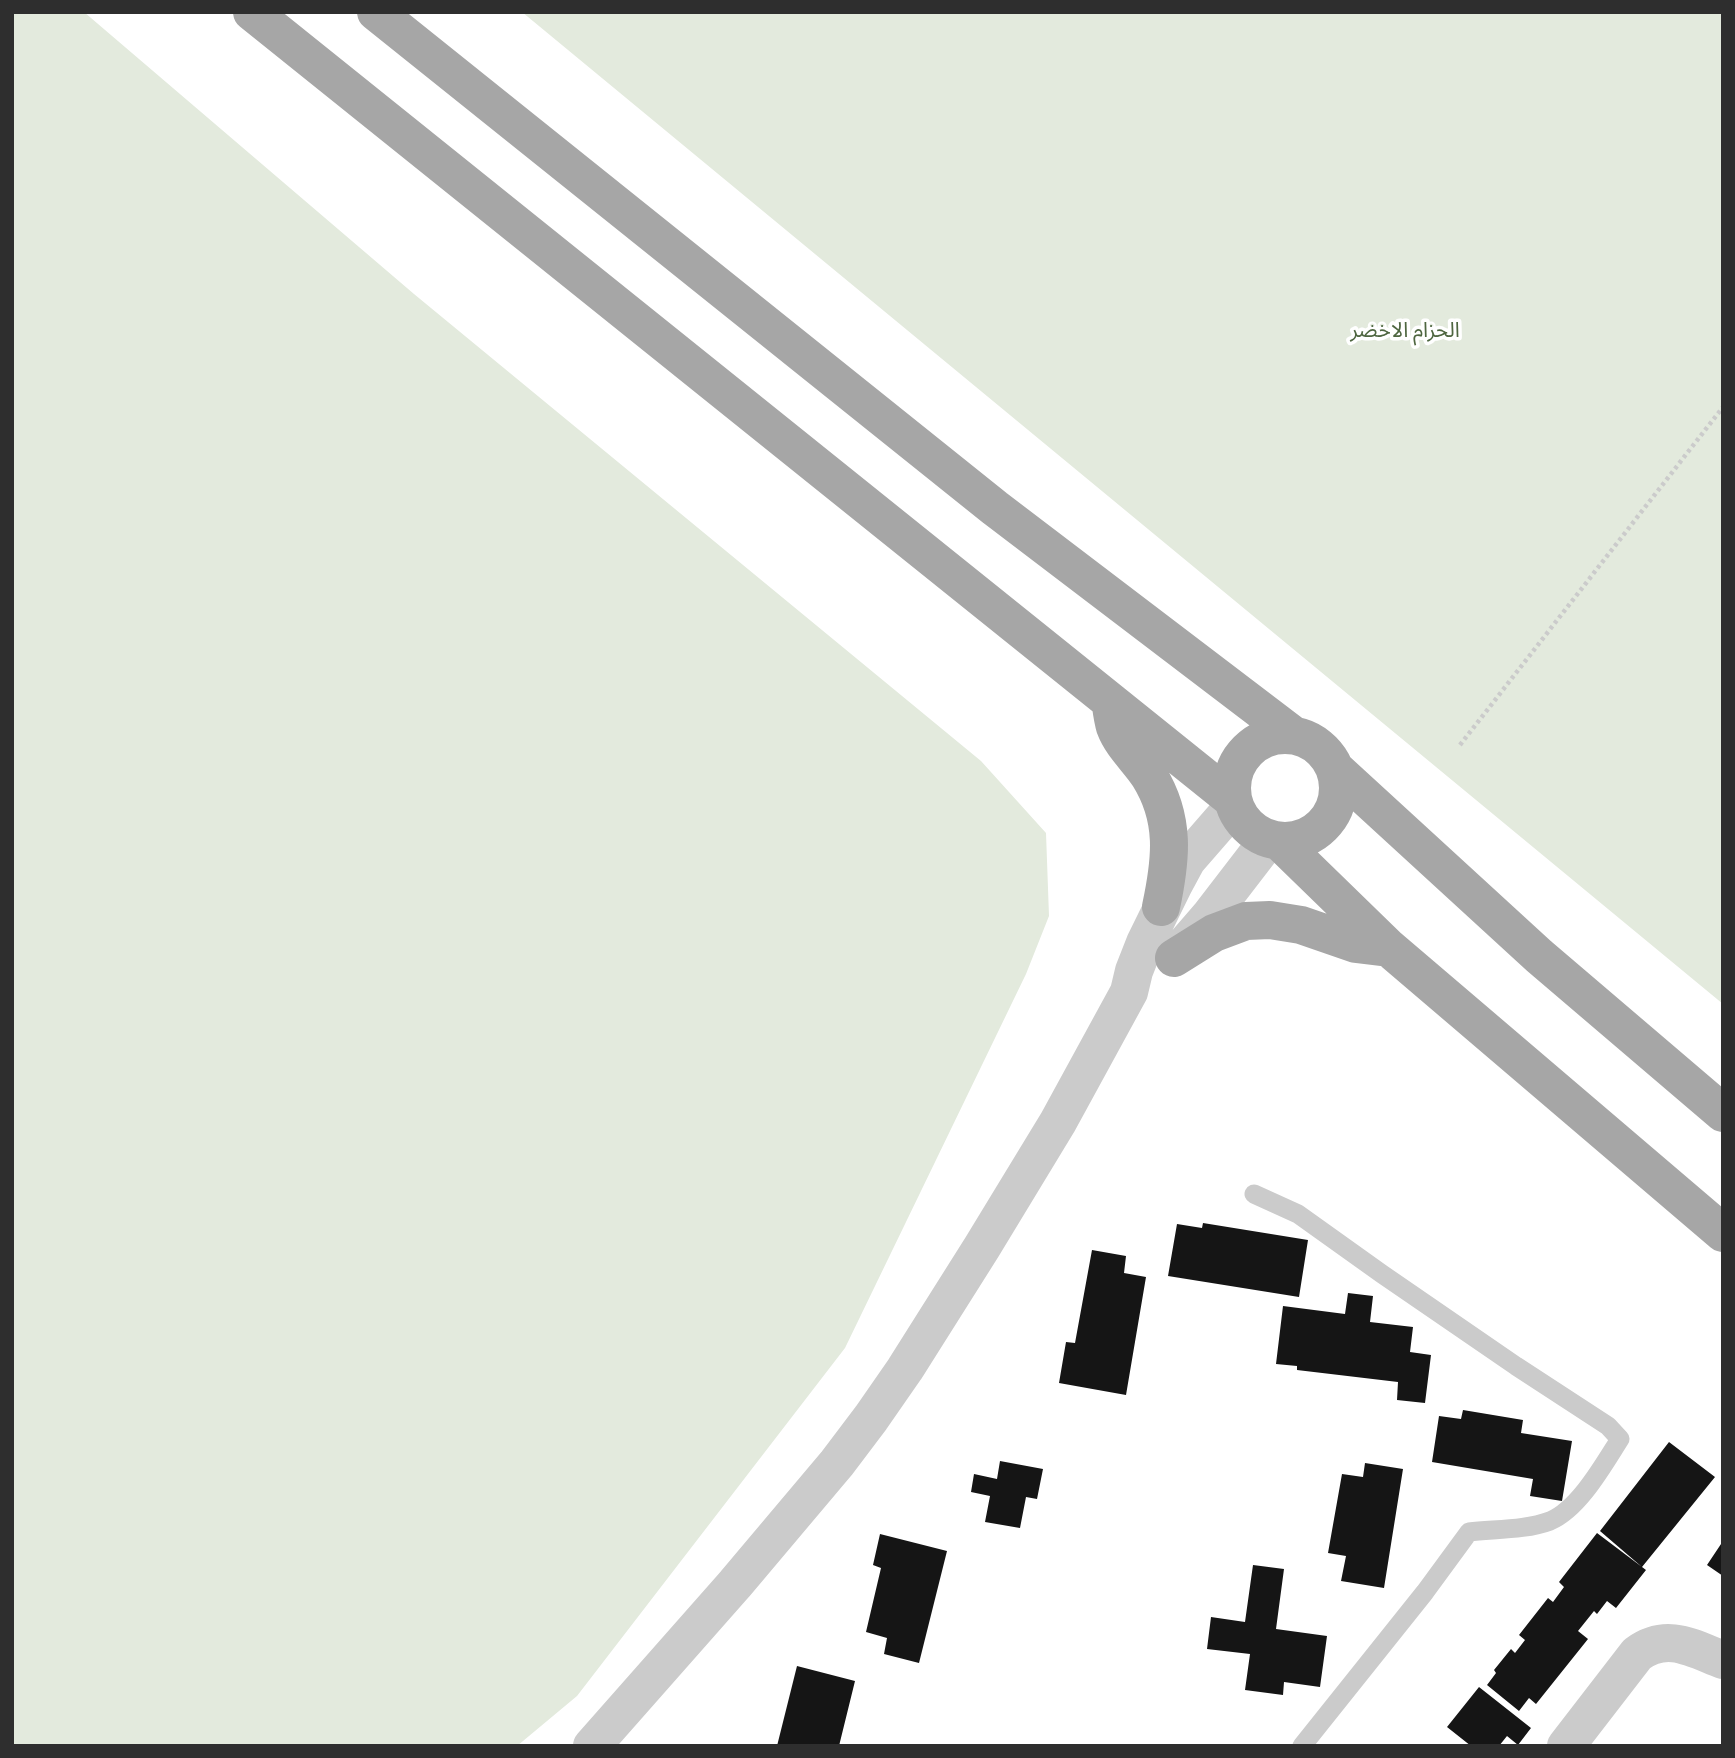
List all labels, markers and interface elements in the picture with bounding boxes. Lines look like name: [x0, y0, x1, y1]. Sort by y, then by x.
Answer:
park label: الحزام الاخضر: [1350, 318, 1460, 344]

